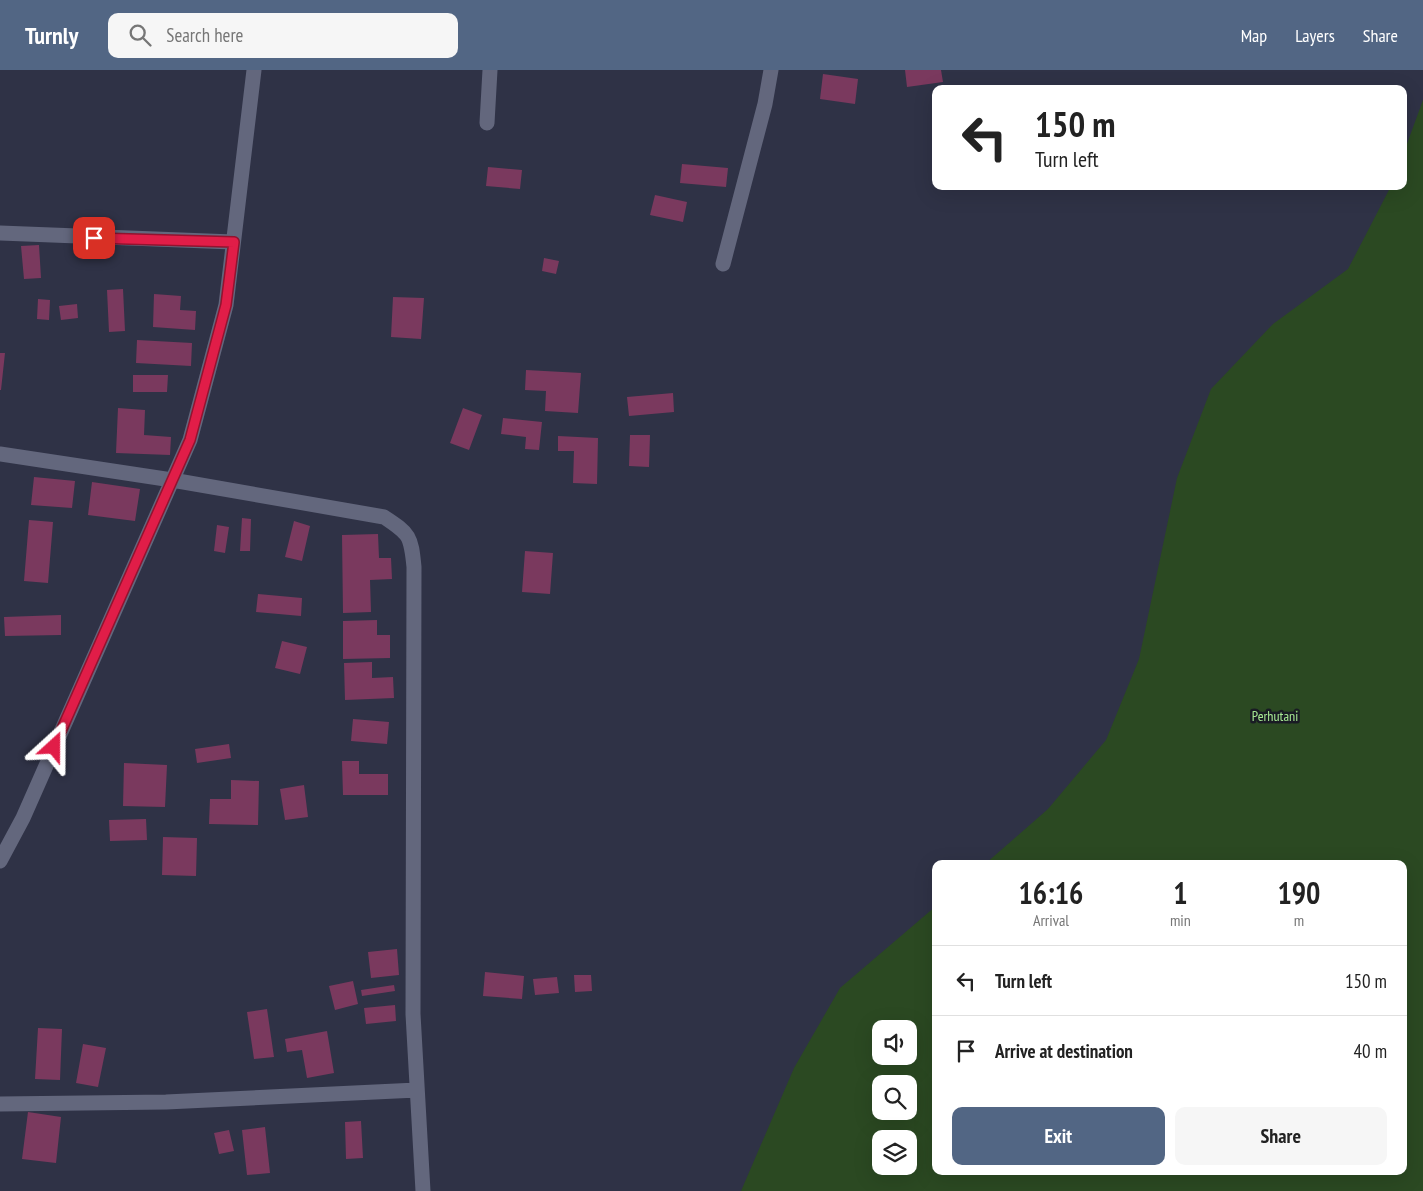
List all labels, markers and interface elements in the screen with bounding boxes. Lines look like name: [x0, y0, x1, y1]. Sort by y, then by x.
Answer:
search box: [108, 13, 458, 58]
text: Turnly: [25, 20, 78, 51]
icon: search: [126, 21, 154, 49]
text: Search here: [166, 23, 243, 47]
text: Map: [1241, 24, 1267, 47]
text: Layers: [1295, 24, 1335, 47]
text: Share: [1363, 24, 1398, 47]
text: 150 m: [1035, 101, 1116, 147]
icon: left: [952, 105, 1017, 170]
text: Turn left: [1035, 145, 1099, 173]
pin: [73, 217, 115, 259]
icon: arrive: [80, 224, 108, 252]
park label: Perhutani: [1252, 707, 1298, 725]
position arrow: [27, 720, 79, 772]
text: 16:16: [1019, 873, 1083, 912]
text: 1: [1173, 873, 1188, 912]
text: 190: [1277, 873, 1320, 912]
text: Arrival: [1033, 910, 1069, 930]
text: min: [1170, 910, 1191, 930]
text: m: [1294, 910, 1304, 930]
icon: left: [952, 967, 980, 995]
text: Turn left: [995, 969, 1052, 993]
text: 150 m: [1345, 969, 1387, 993]
map controls: [872, 1020, 917, 1175]
button: sound: [872, 1020, 917, 1065]
icon: arrive: [952, 1037, 980, 1065]
text: Arrive at destination: [995, 1039, 1133, 1063]
text: 40 m: [1354, 1039, 1387, 1063]
button: search: [872, 1075, 917, 1120]
button: Exit: [952, 1107, 1165, 1165]
button: Share: [1175, 1107, 1387, 1165]
button: layers: [872, 1130, 917, 1175]

